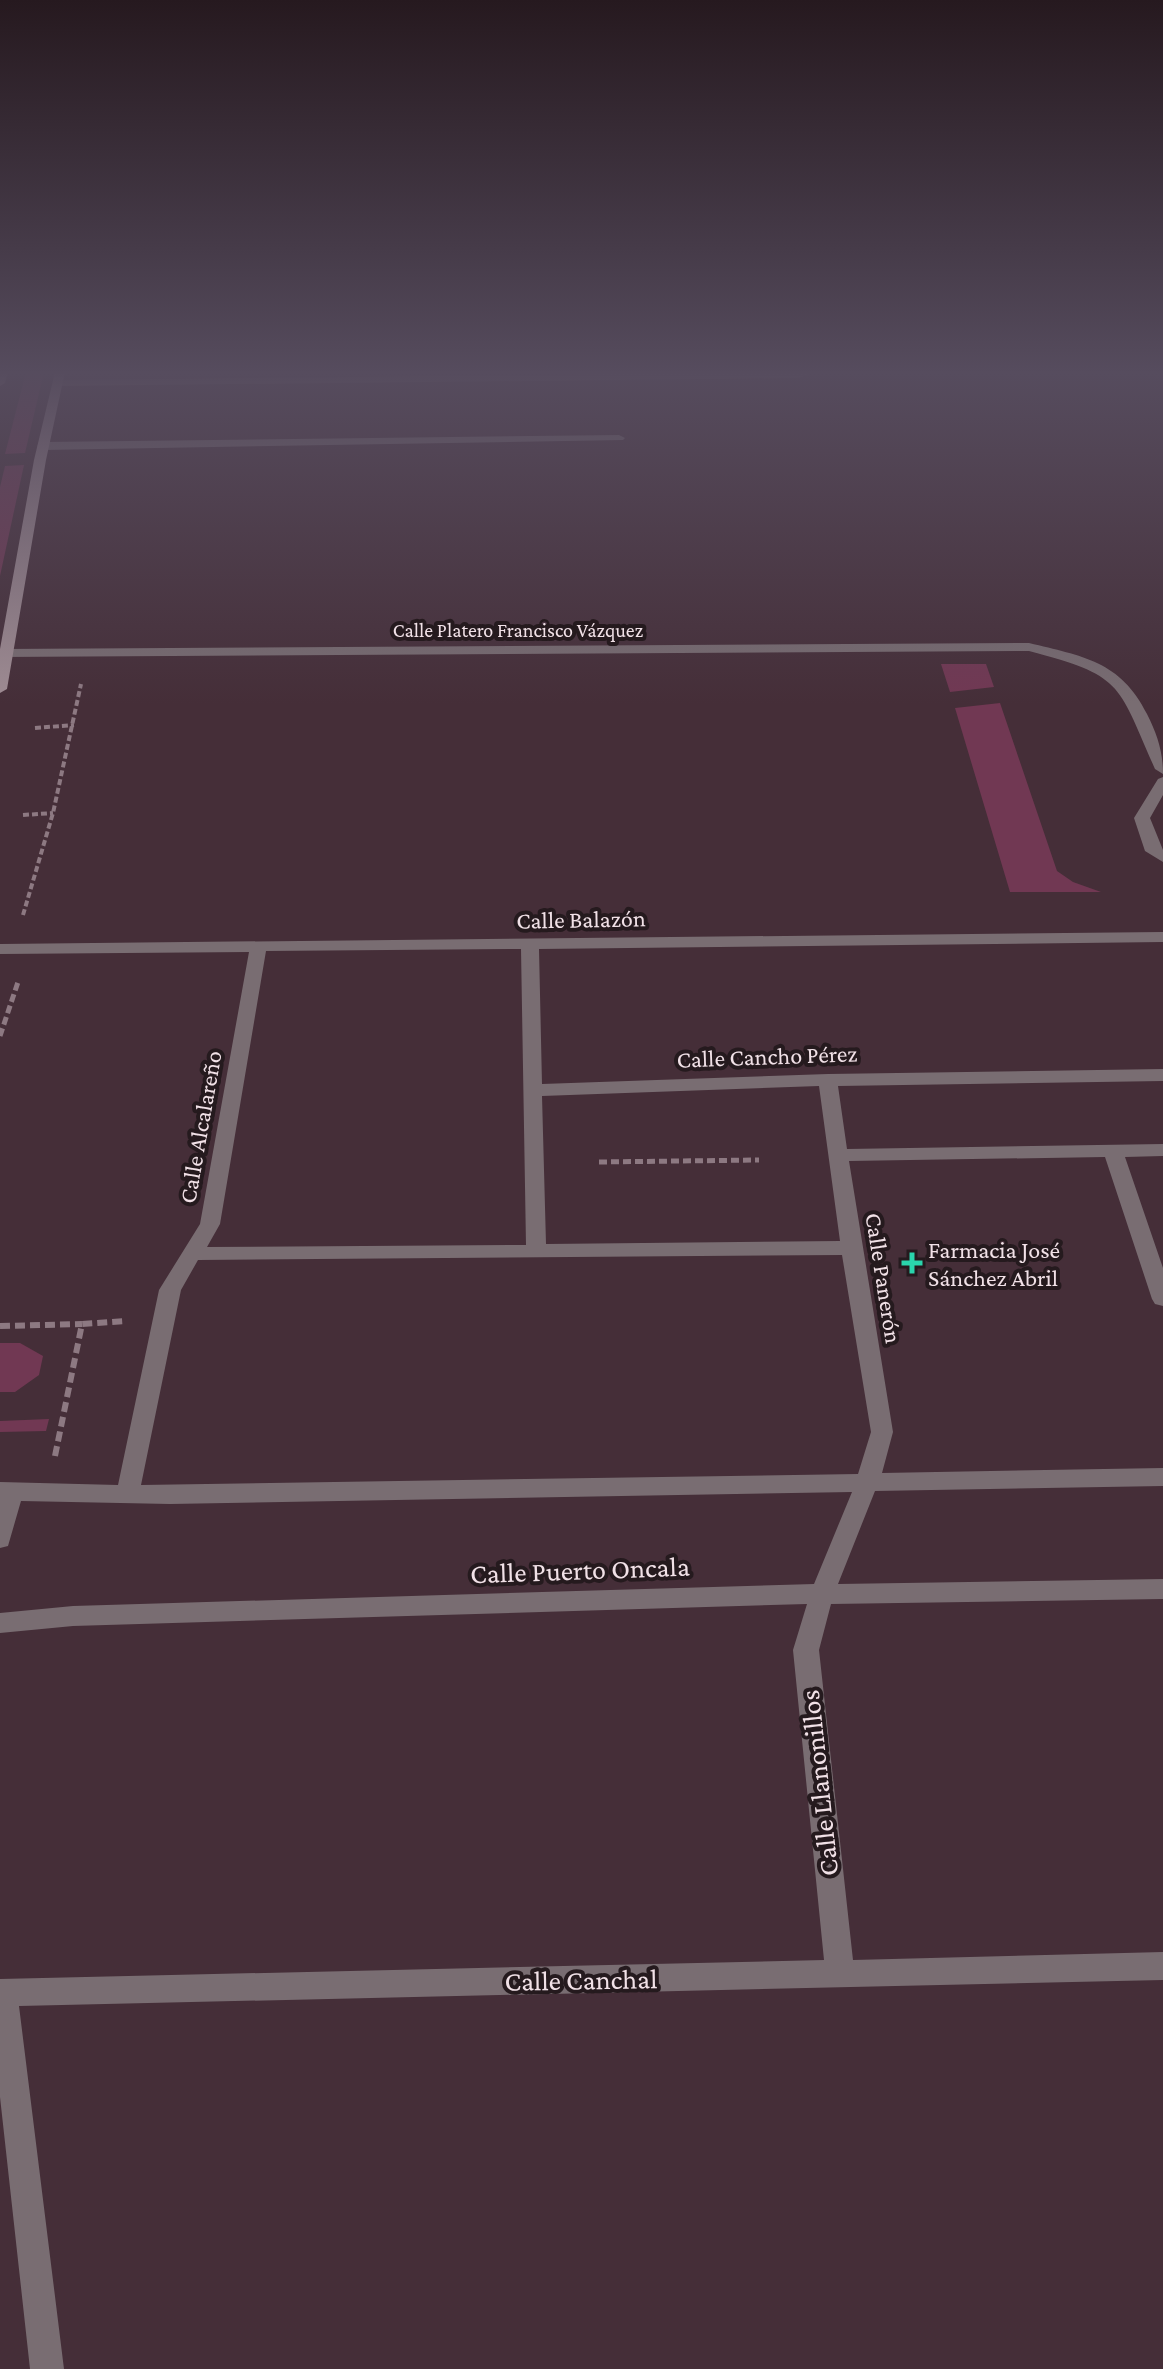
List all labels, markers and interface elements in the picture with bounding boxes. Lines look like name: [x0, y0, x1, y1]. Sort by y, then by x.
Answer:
street label: Calle Platero Francisco Vázquez: [393, 619, 643, 642]
street label: Calle Balazón: [516, 904, 646, 934]
street label: Calle Cancho Pérez: [676, 1039, 858, 1073]
street label: Calle Alcalareño: [173, 1049, 227, 1205]
street label: Calle Panerón: [860, 1211, 908, 1345]
place label: Farmacia José Sánchez Abril: [928, 1236, 1060, 1291]
marker: Farmacia José Sánchez Abril: [903, 1254, 921, 1272]
street label: Calle Puerto Oncala: [470, 1551, 690, 1589]
street label: Calle Llanonillos: [794, 1688, 844, 1878]
street label: Calle Canchal: [504, 1963, 658, 1997]

